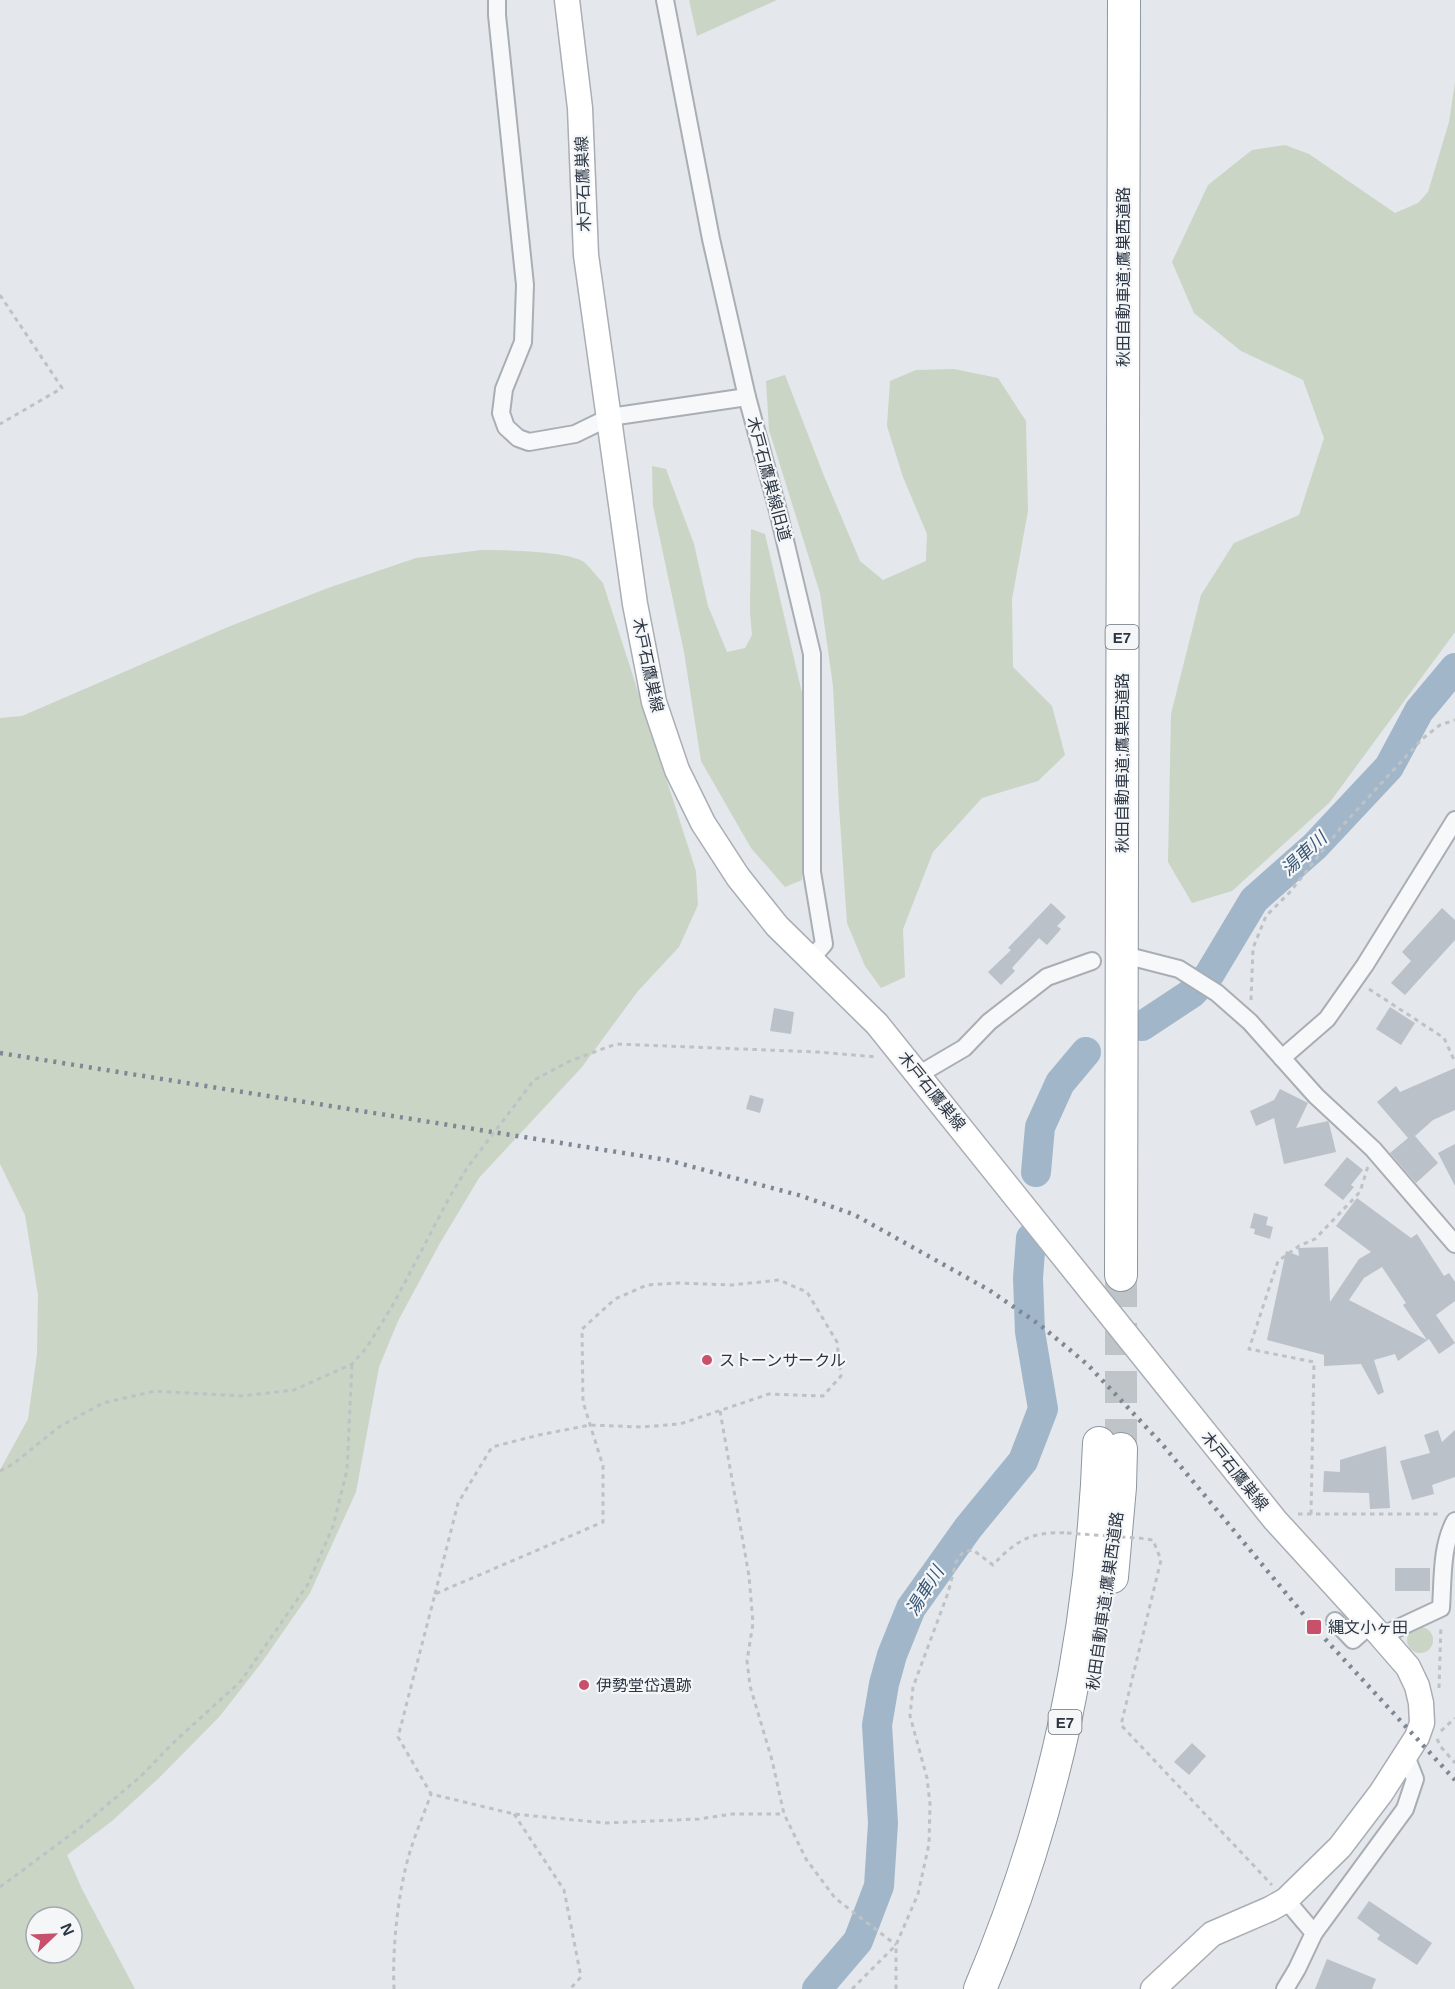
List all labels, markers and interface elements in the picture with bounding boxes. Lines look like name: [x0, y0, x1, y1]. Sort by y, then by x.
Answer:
street label: 木戸石鷹巣線: [573, 136, 593, 232]
street label: 秋田自動車道;鷹巣西道路: [1115, 187, 1132, 367]
street label: 木戸石鷹巣線旧道: [744, 415, 794, 543]
street label: 木戸石鷹巣線: [630, 616, 666, 714]
road number: E7: [1106, 625, 1138, 649]
street label: 秋田自動車道;鷹巣西道路: [1114, 673, 1131, 853]
water label: 湯車川: [1277, 827, 1332, 880]
street label: 木戸石鷹巣線: [895, 1048, 969, 1134]
place label: ストーンサークル: [719, 1352, 846, 1369]
marker: ストーンサークル: [700, 1353, 714, 1367]
street label: 木戸石鷹巣線: [1198, 1428, 1272, 1514]
street label: 秋田自動車道;鷹巣西道路: [1084, 1510, 1126, 1692]
water label: 湯車川: [902, 1561, 949, 1619]
marker: 縄文小ヶ田: [1305, 1618, 1323, 1636]
place label: 縄文小ヶ田: [1328, 1619, 1408, 1636]
place label: 伊勢堂岱遺跡: [596, 1677, 692, 1694]
marker: 伊勢堂岱遺跡: [577, 1678, 591, 1692]
road number: E7: [1048, 1710, 1082, 1734]
north arrow: [24, 1905, 84, 1965]
text: N: [57, 1921, 77, 1938]

